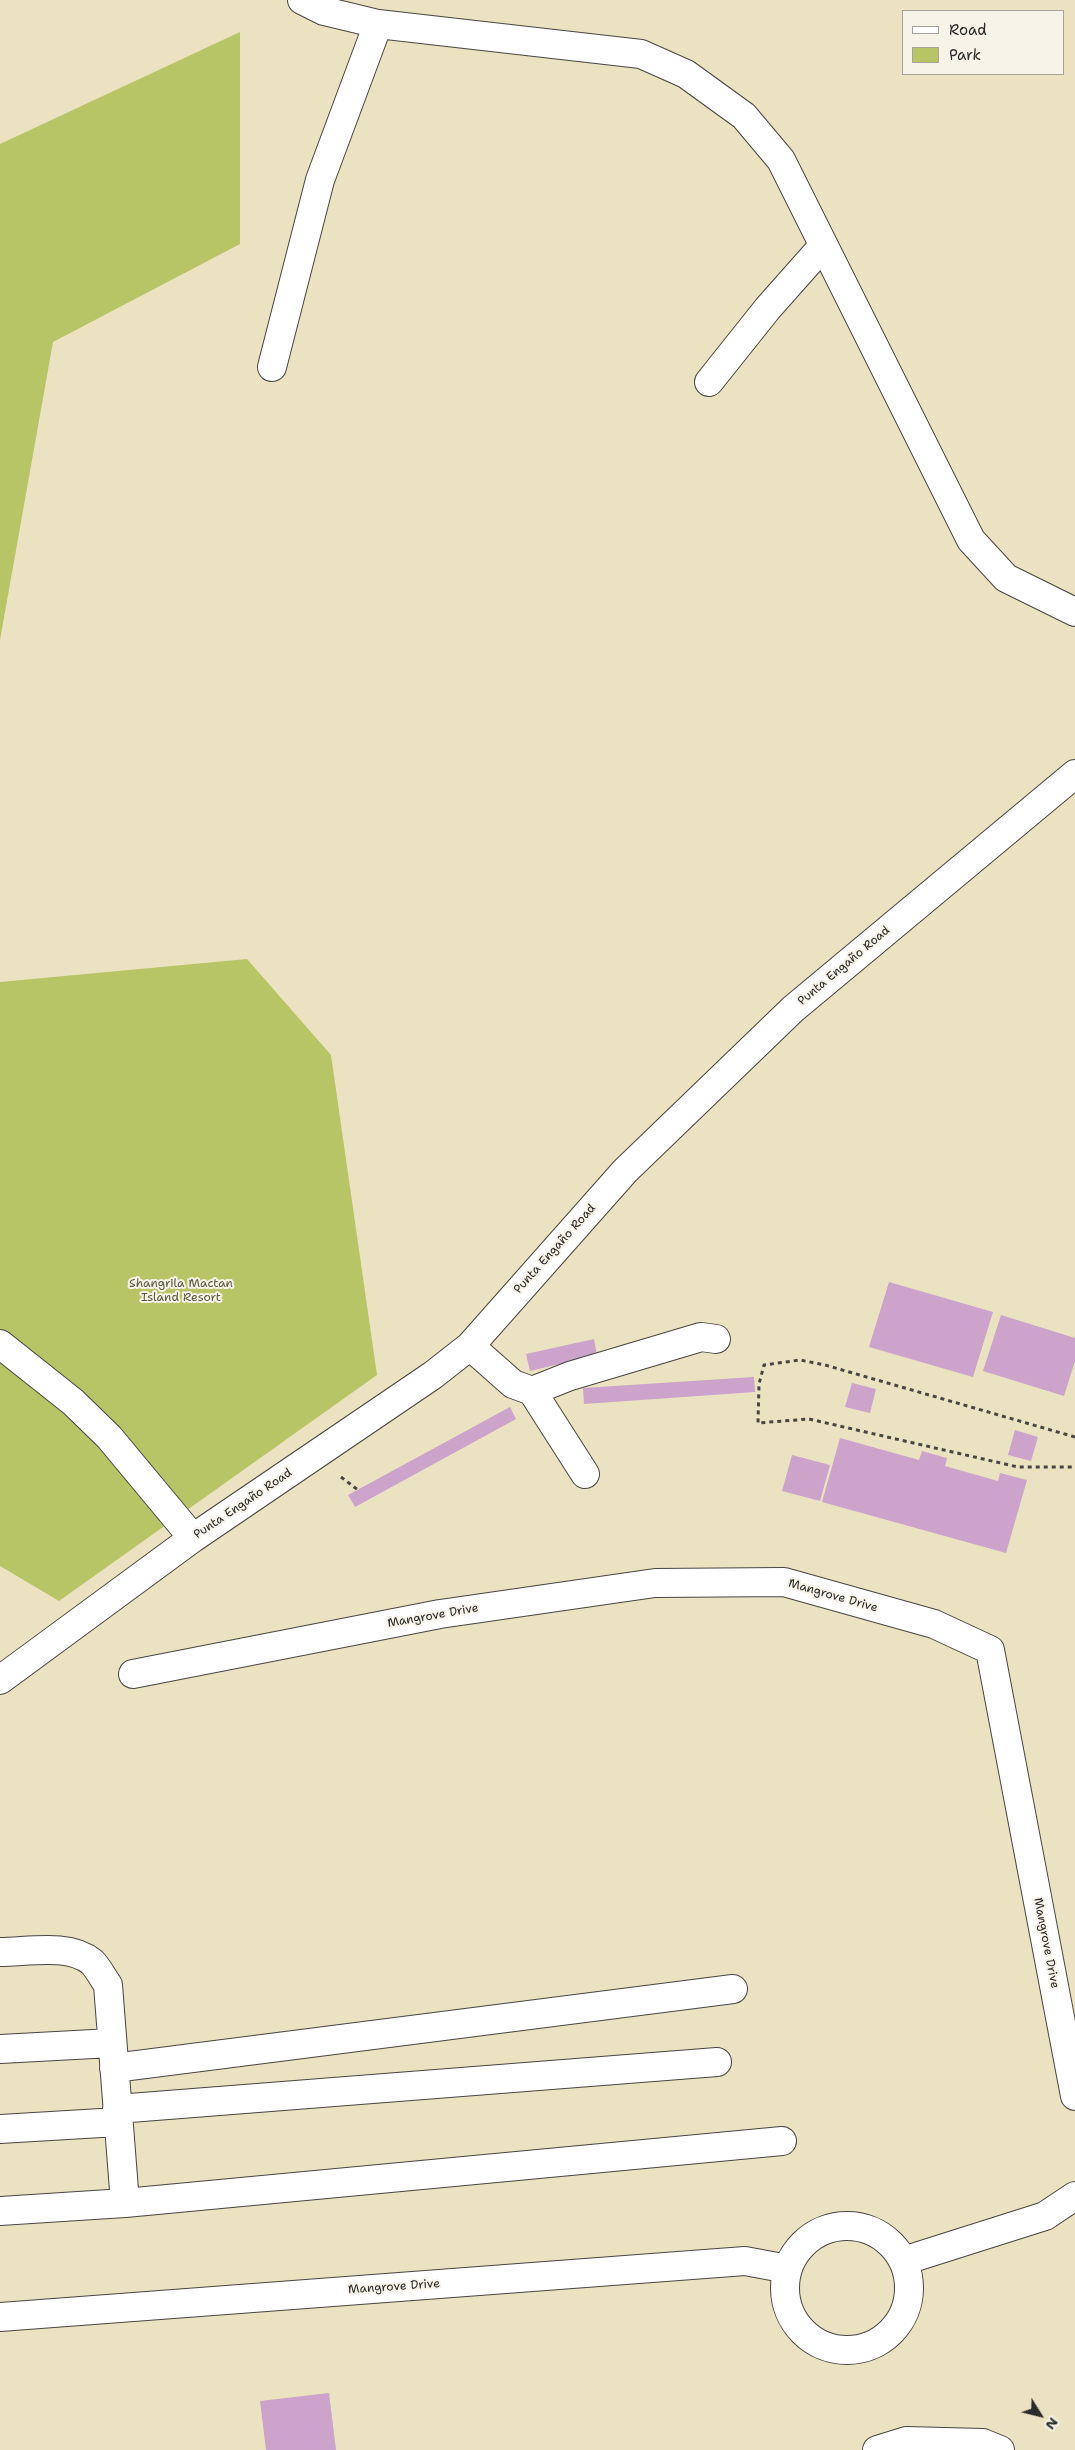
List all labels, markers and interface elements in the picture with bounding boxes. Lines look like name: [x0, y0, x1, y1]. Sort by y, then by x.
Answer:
legend: [902, 10, 1065, 75]
text: Road: [949, 20, 987, 40]
text: Park: [949, 45, 981, 65]
street label: Punta Engaño Road: [795, 923, 893, 1009]
street label: Punta Engaño Road: [511, 1201, 599, 1297]
park label: Shangrila Mactan Island Resort: [129, 1277, 233, 1305]
street label: Punta Engaño Road: [191, 1466, 295, 1542]
street label: Mangrove Drive: [787, 1576, 879, 1616]
street label: Mangrove Drive: [386, 1601, 480, 1631]
street label: Mangrove Drive: [1030, 1896, 1062, 1990]
street label: Mangrove Drive: [348, 2277, 440, 2297]
north arrow: [1015, 2390, 1065, 2440]
text: N: [1042, 2414, 1063, 2434]

